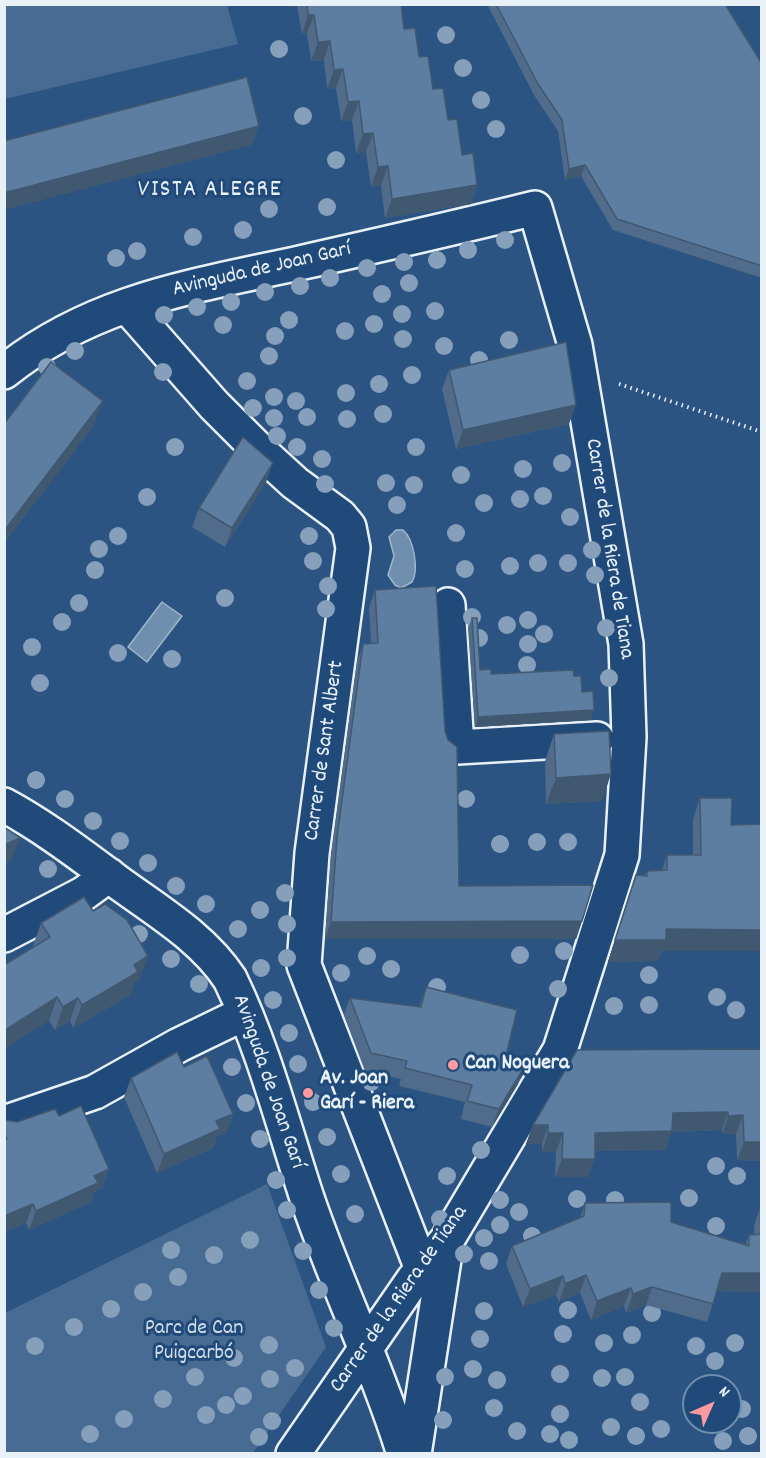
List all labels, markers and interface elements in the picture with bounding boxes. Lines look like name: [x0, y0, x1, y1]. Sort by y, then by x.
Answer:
district label: VISTA ALEGRE: [138, 178, 282, 206]
street label: Avinguda de Joan Garí: [170, 238, 354, 304]
street label: Carrer de la Riera de Tiana: [578, 437, 638, 661]
street label: Carrer de Sant Albert: [300, 659, 352, 843]
street label: Avinguda de Joan Garí: [225, 992, 309, 1172]
place label: Can Noguera: [465, 1052, 569, 1078]
marker: Can Noguera: [446, 1058, 460, 1072]
place label: Av. Joan Garí - Riera: [320, 1067, 414, 1118]
marker: Av. Joan Garí - Riera: [301, 1086, 315, 1100]
street label: Carrer de la Riera de Tiana: [325, 1201, 475, 1399]
park label: Parc de Can Puigcarbó: [145, 1317, 243, 1368]
north arrow: [682, 1374, 742, 1434]
text: N: [713, 1381, 735, 1403]

